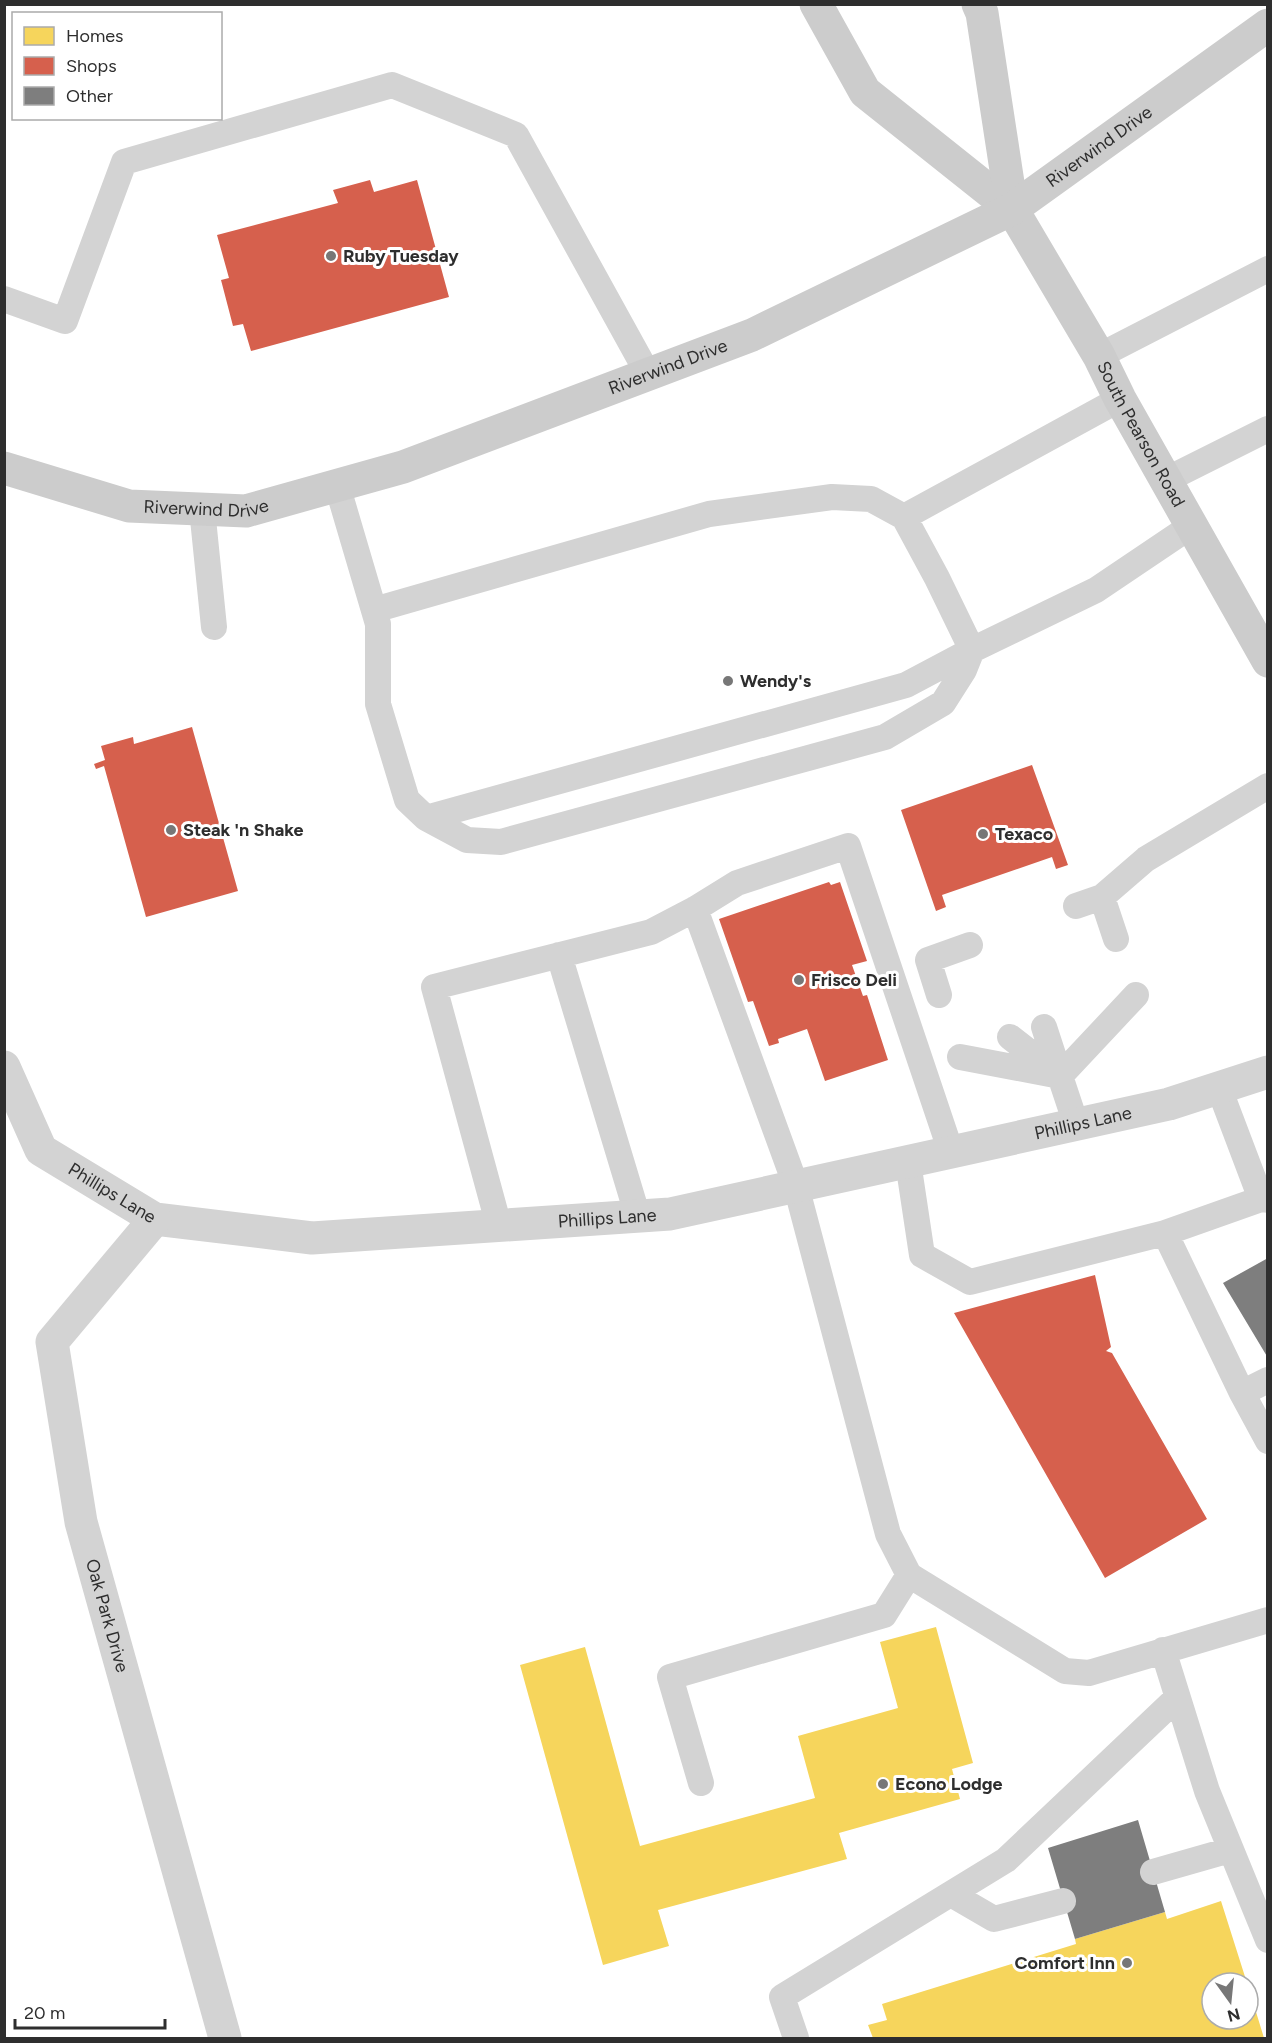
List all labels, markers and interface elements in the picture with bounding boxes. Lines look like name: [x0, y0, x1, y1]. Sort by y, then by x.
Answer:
legend: [12, 12, 222, 120]
text: Homes: [66, 25, 124, 47]
text: Shops: [66, 55, 117, 77]
text: Other: [66, 85, 113, 107]
street label: Riverwind Drive: [1042, 101, 1157, 192]
place label: Ruby Tuesday: [343, 245, 459, 267]
marker: Ruby Tuesday: [324, 249, 338, 263]
street label: Riverwind Drive: [605, 334, 731, 399]
street label: South Pearson Road: [1092, 358, 1190, 511]
street label: Riverwind Drive: [143, 494, 271, 522]
place label: Wendy's: [740, 670, 812, 692]
marker: Wendy's: [721, 674, 735, 688]
place label: Steak 'n Shake: [183, 819, 303, 841]
marker: Steak 'n Shake: [164, 823, 178, 837]
place label: Texaco: [995, 823, 1053, 845]
marker: Texaco: [976, 827, 990, 841]
place label: Frisco Deli: [811, 969, 897, 991]
marker: Frisco Deli: [792, 973, 806, 987]
street label: Phillips Lane: [1032, 1102, 1134, 1144]
street label: Phillips Lane: [64, 1158, 160, 1228]
street label: Phillips Lane: [557, 1204, 657, 1232]
street label: Oak Park Drive: [81, 1557, 133, 1675]
place label: Econo Lodge: [895, 1773, 1003, 1795]
marker: Econo Lodge: [876, 1777, 890, 1791]
place label: Comfort Inn: [1014, 1952, 1115, 1974]
marker: Comfort Inn: [1120, 1956, 1134, 1970]
north arrow: [1200, 1971, 1260, 2031]
scale bar: [15, 1992, 165, 2030]
text: 20 m: [24, 2002, 65, 2024]
text: N: [1225, 2004, 1242, 2026]

